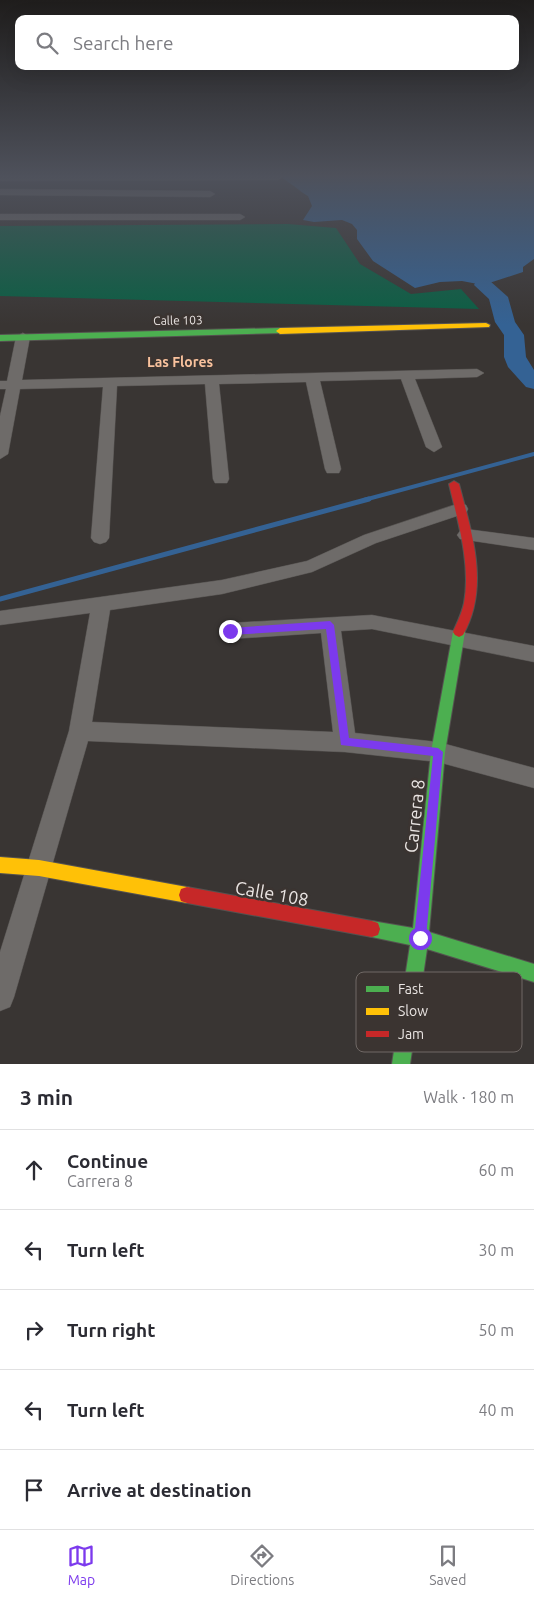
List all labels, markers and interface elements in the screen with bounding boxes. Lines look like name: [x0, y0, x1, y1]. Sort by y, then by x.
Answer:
search box: [15, 15, 519, 70]
icon: search: [33, 29, 61, 57]
text: Search here: [73, 32, 173, 54]
street label: Calle 103: [153, 313, 203, 327]
district label: Las Flores: [147, 354, 213, 370]
route end: [219, 620, 242, 643]
street label: Carrera 8: [400, 778, 428, 854]
street label: Calle 108: [234, 877, 310, 909]
route start: [409, 927, 432, 950]
legend: [356, 972, 522, 1052]
text: Fast: [398, 981, 424, 997]
text: Slow: [398, 1003, 428, 1019]
text: Jam: [398, 1026, 424, 1042]
text: 3 min: [20, 1085, 73, 1109]
text: Walk · 180 m: [423, 1088, 514, 1106]
text: Continue: [67, 1150, 148, 1172]
icon: ahead: [20, 1156, 48, 1184]
text: 60 m: [478, 1161, 514, 1179]
text: Carrera 8: [67, 1172, 133, 1190]
icon: left: [20, 1236, 48, 1264]
text: Turn left: [67, 1239, 145, 1261]
text: 30 m: [478, 1241, 514, 1259]
icon: right: [20, 1316, 48, 1344]
text: Turn right: [67, 1319, 155, 1341]
text: 50 m: [478, 1321, 514, 1339]
icon: left: [20, 1396, 48, 1424]
text: Turn left: [67, 1399, 145, 1421]
text: 40 m: [478, 1401, 514, 1419]
icon: arrive: [20, 1476, 48, 1504]
text: Arrive at destination: [67, 1479, 252, 1501]
tab: Map: [67, 1542, 95, 1588]
tab: Directions: [230, 1542, 294, 1588]
tab: Saved: [429, 1542, 467, 1588]

